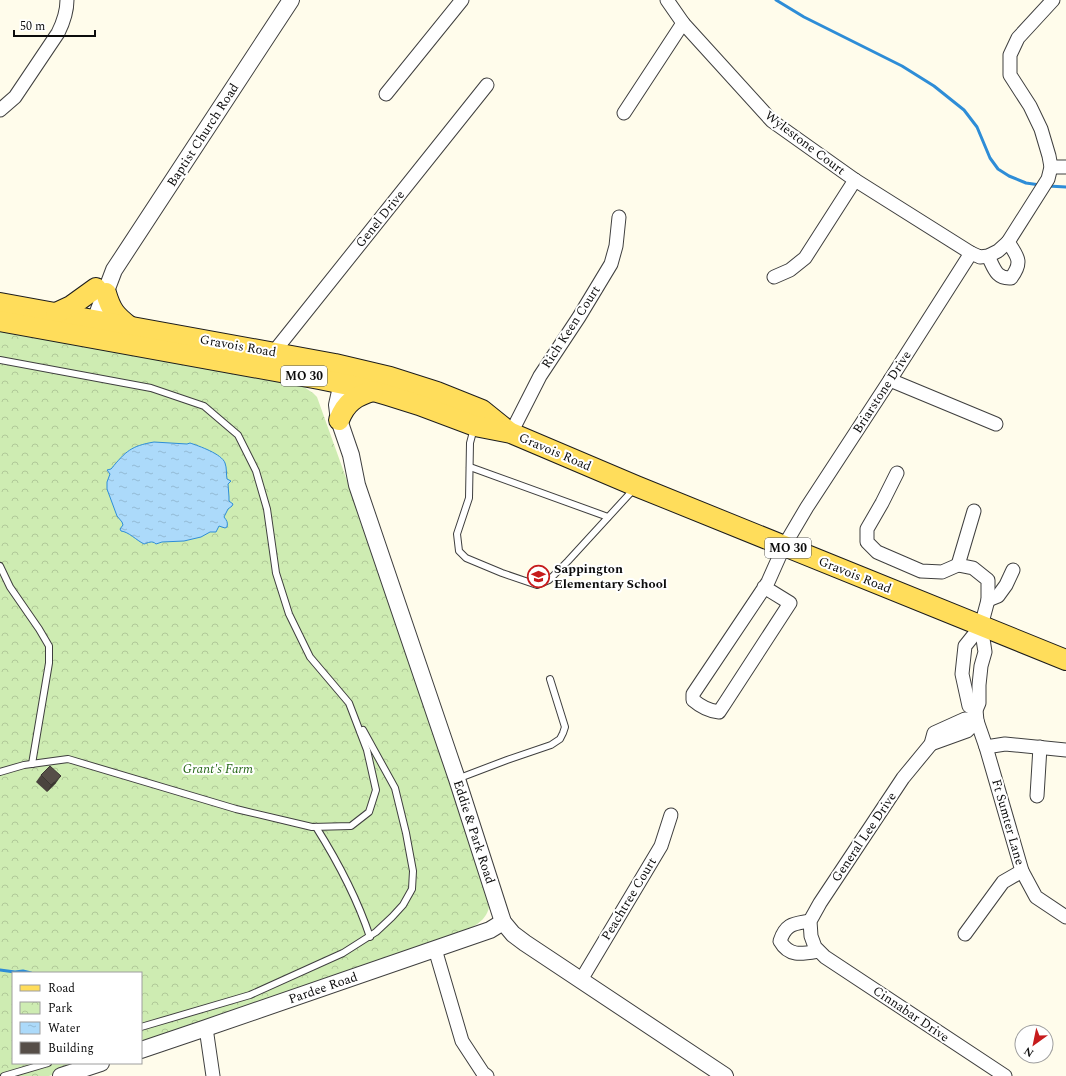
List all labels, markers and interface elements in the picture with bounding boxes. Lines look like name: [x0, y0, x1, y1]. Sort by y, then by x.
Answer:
scale bar: [14, 12, 95, 38]
text: 50 m: [20, 17, 45, 36]
street label: Baptist Church Road: [162, 79, 244, 191]
street label: Wylestone Court: [760, 106, 850, 180]
street label: Genel Drive: [351, 186, 409, 252]
street label: Rich Keen Court: [537, 281, 606, 373]
street label: Gravois Road: [198, 329, 278, 363]
street label: Briarstone Drive: [848, 347, 916, 437]
road number: MO 30: [281, 366, 327, 386]
street label: Gravois Road: [516, 428, 594, 476]
road number: MO 30: [765, 538, 811, 558]
street label: Gravois Road: [815, 551, 895, 599]
place label: Sappington Elementary School: [554, 559, 667, 594]
school or university icon: Sappington Elementary School: [525, 563, 551, 589]
park label: Grant's Farm: [183, 759, 253, 779]
street label: Eddie & Park Road: [448, 777, 500, 887]
street label: Ft Sumter Lane: [986, 777, 1030, 867]
street label: General Lee Drive: [826, 788, 902, 886]
street label: Peachtree Court: [596, 853, 662, 944]
street label: Pardee Road: [286, 967, 360, 1009]
legend: [12, 972, 142, 1064]
text: Road: [48, 979, 75, 998]
street label: Cinnabar Drive: [869, 981, 953, 1047]
text: Park: [48, 999, 73, 1018]
text: Water: [48, 1019, 80, 1038]
north arrow: [1014, 1024, 1054, 1064]
text: Building: [48, 1039, 94, 1058]
text: N: [1020, 1042, 1037, 1062]

